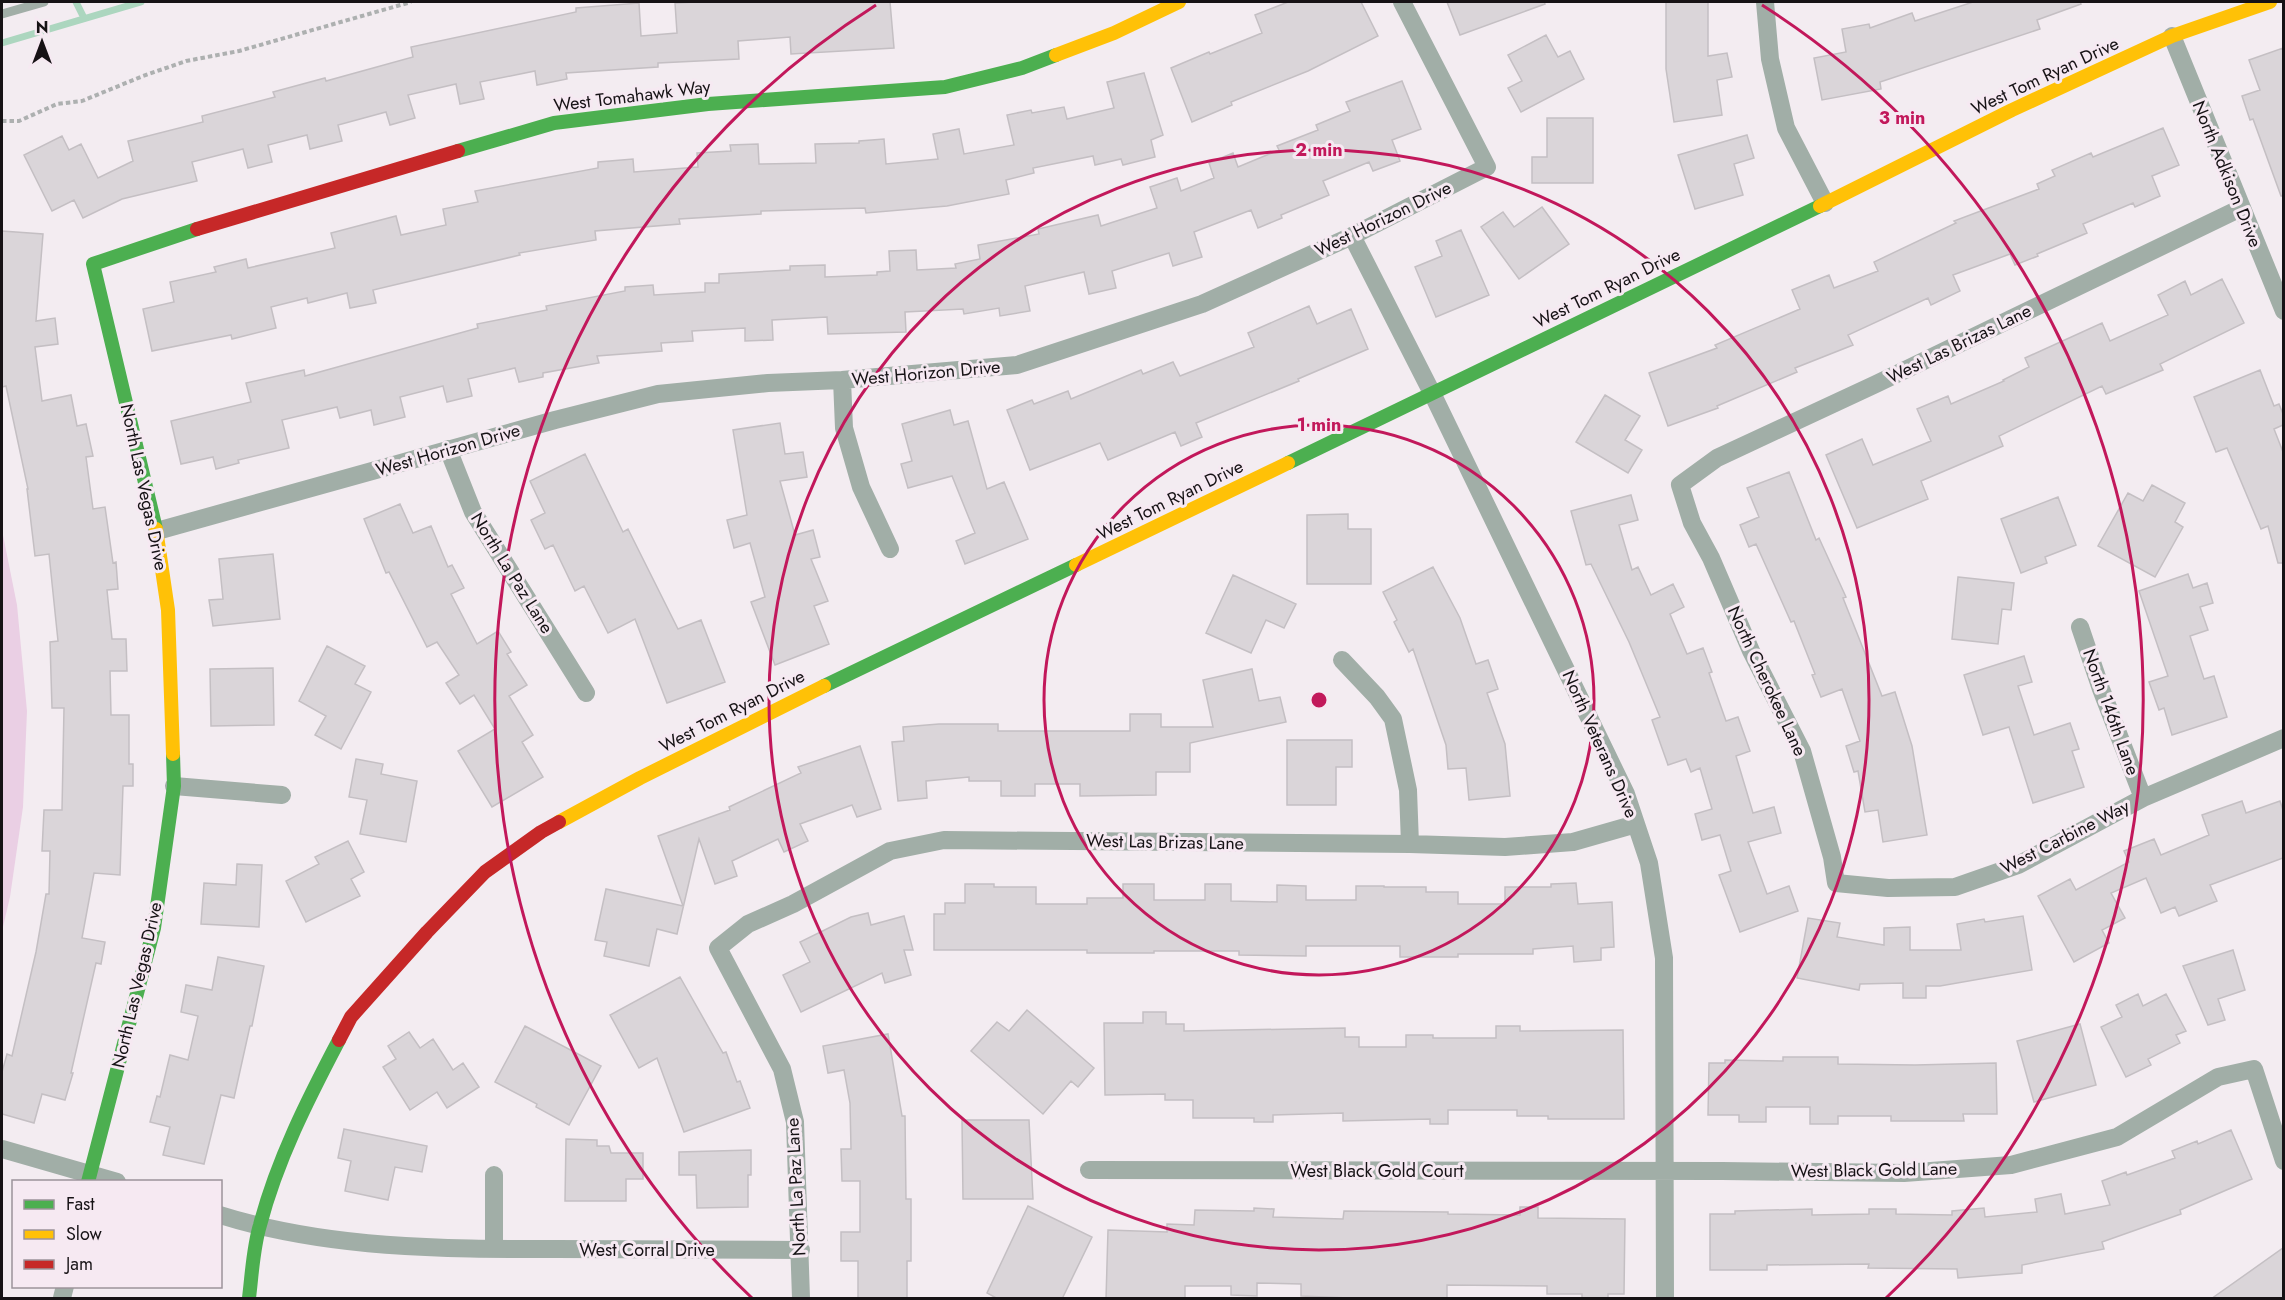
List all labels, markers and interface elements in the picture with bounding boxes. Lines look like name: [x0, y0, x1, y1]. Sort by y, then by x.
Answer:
north arrow: [12, 12, 72, 72]
text: N: [36, 16, 48, 39]
street label: West Tom Ryan Drive: [1967, 30, 2123, 122]
street label: West Tomahawk Way: [552, 73, 712, 119]
street label: North Adkison Drive: [2186, 97, 2268, 251]
text: 3 min: [1879, 105, 1925, 131]
text: 2 min: [1295, 137, 1343, 163]
street label: West Horizon Drive: [1310, 175, 1456, 263]
street label: West Tom Ryan Drive: [1529, 241, 1685, 335]
street label: West Las Brizas Lane: [1882, 298, 2036, 390]
street label: West Horizon Drive: [851, 354, 1001, 392]
street label: North Las Vegas Drive: [114, 401, 174, 573]
text: 1 min: [1297, 412, 1341, 438]
street label: West Horizon Drive: [373, 417, 523, 483]
street label: West Tom Ryan Drive: [1092, 453, 1248, 547]
street label: North La Paz Lane: [464, 507, 560, 639]
street label: North Cherokee Lane: [1721, 602, 1813, 760]
street label: North 146th Lane: [2076, 645, 2146, 779]
street label: West Tom Ryan Drive: [655, 663, 809, 759]
street label: North Veterans Drive: [1556, 666, 1644, 822]
centre of rings: [1309, 690, 1329, 710]
street label: West Carbine Way: [1996, 793, 2134, 881]
street label: West Las Brizas Lane: [1086, 828, 1244, 856]
street label: North Las Vegas Drive: [105, 899, 169, 1071]
street label: North La Paz Lane: [779, 1117, 813, 1257]
street label: West Black Gold Lane: [1791, 1156, 1957, 1184]
street label: West Black Gold Court: [1290, 1158, 1464, 1184]
legend: [12, 1180, 222, 1288]
text: Fast: [66, 1191, 95, 1217]
text: Slow: [66, 1221, 103, 1247]
street label: West Corral Drive: [579, 1237, 715, 1263]
text: Jam: [64, 1251, 93, 1277]

